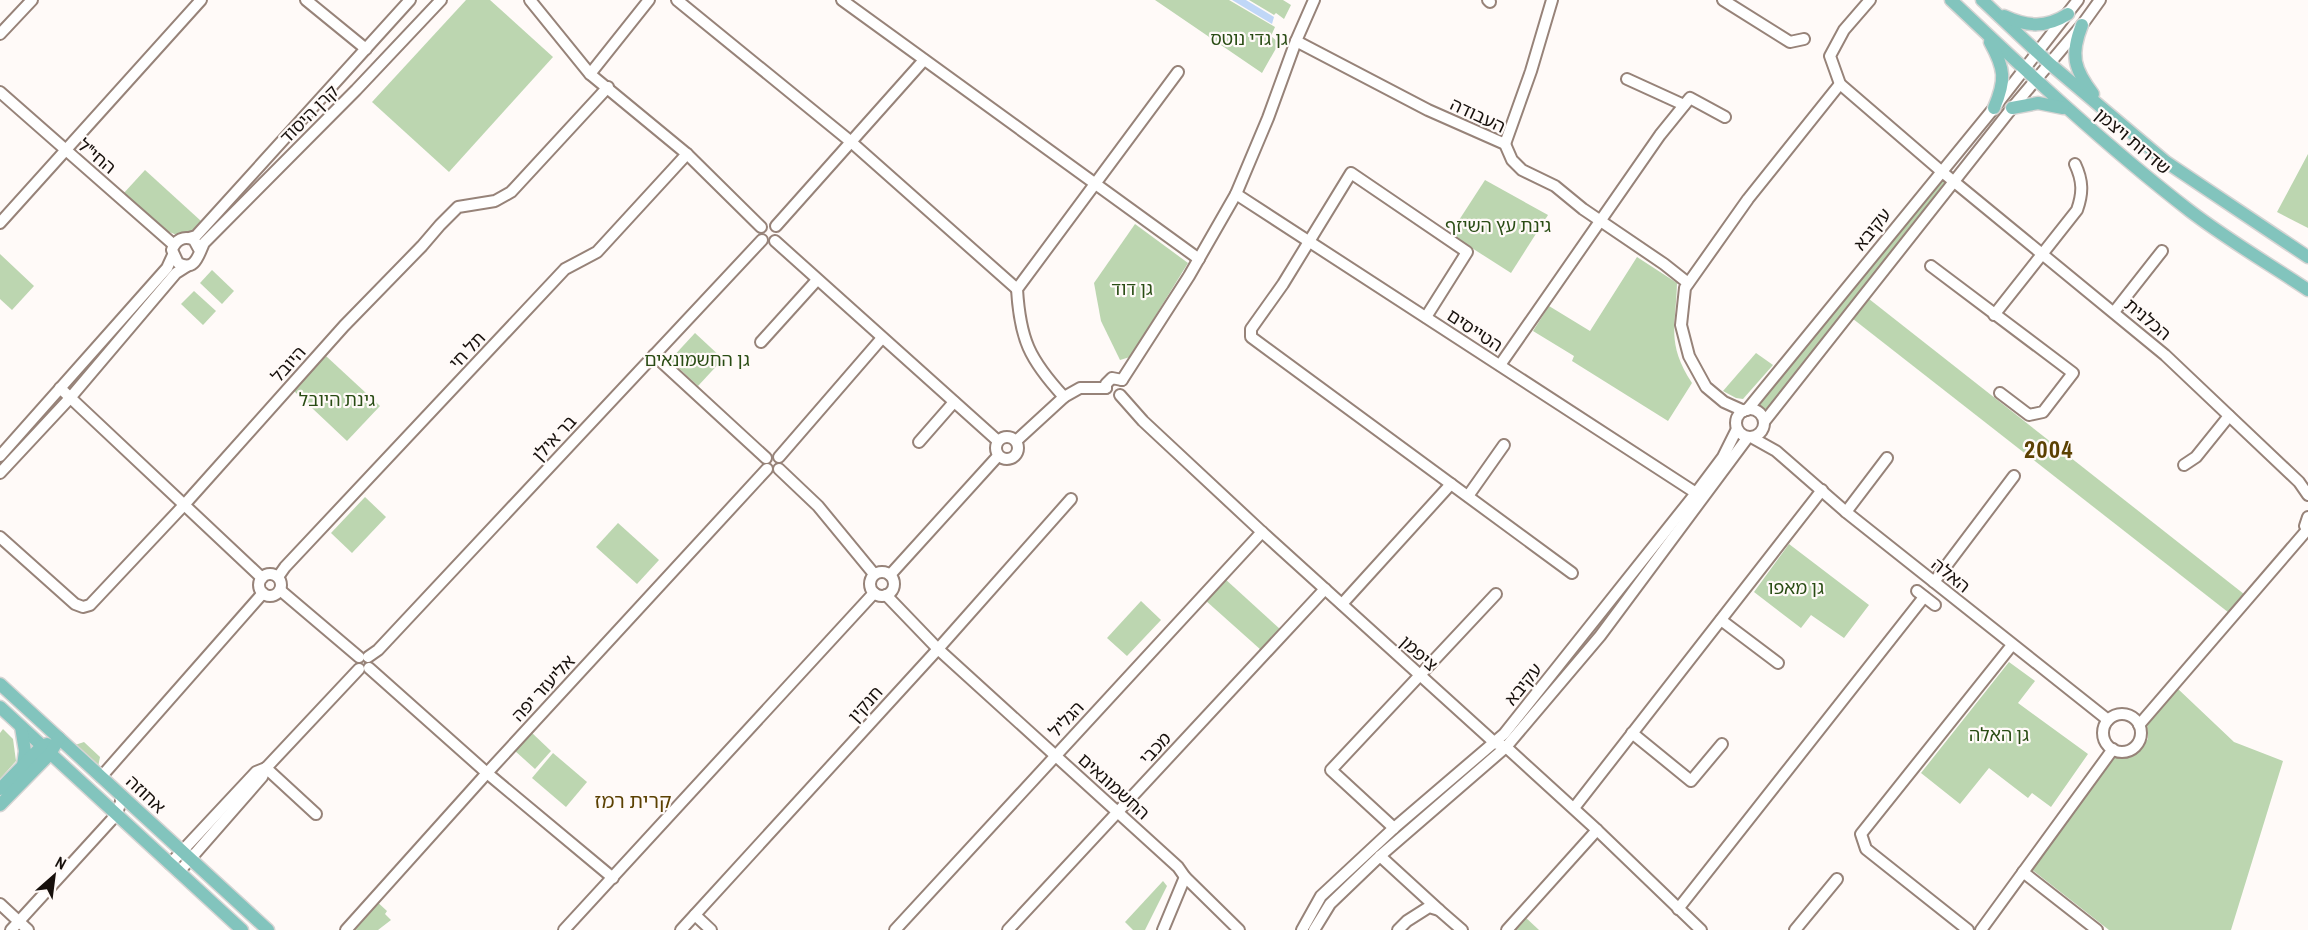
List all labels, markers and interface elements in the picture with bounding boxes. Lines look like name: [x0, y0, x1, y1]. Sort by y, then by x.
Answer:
park label: גן גדי נוטס: [1210, 26, 1288, 51]
street label: קרן היסוד: [274, 79, 344, 149]
street label: העבודה: [1446, 91, 1510, 139]
street label: שדרות ויצמן: [2090, 102, 2176, 180]
street label: החי"ל: [72, 133, 122, 179]
street label: עקיבא: [1847, 203, 1897, 255]
park label: גינת עץ השיזף: [1445, 213, 1551, 238]
park label: גן דוד: [1111, 276, 1153, 301]
street label: הכלנית: [2119, 292, 2177, 346]
street label: הטייסים: [1442, 303, 1508, 357]
street label: תל חי: [443, 326, 491, 374]
street label: היובל: [265, 340, 311, 388]
park label: גן החשמונאים: [644, 347, 750, 372]
park label: גינת היובל: [299, 387, 375, 412]
street label: בר אילן: [526, 409, 582, 467]
district label: 2004: [2024, 433, 2074, 465]
street label: האלה: [1926, 552, 1976, 598]
park label: גן מאפו: [1768, 575, 1824, 600]
street label: ציפמן: [1395, 629, 1443, 677]
street label: אליעזר יפה: [506, 649, 580, 727]
street label: עקיבא: [1498, 658, 1548, 710]
street label: חנקין: [842, 680, 888, 728]
street label: הגליל: [1043, 695, 1089, 743]
park label: גן האלה: [1969, 722, 2029, 747]
street label: מכבי: [1133, 726, 1177, 770]
street label: החשמונאים: [1073, 747, 1155, 825]
street label: אחוזה: [121, 769, 171, 819]
district label: קרית רמז: [595, 787, 671, 814]
north arrow: [24, 846, 84, 906]
text: N: [52, 851, 70, 875]

